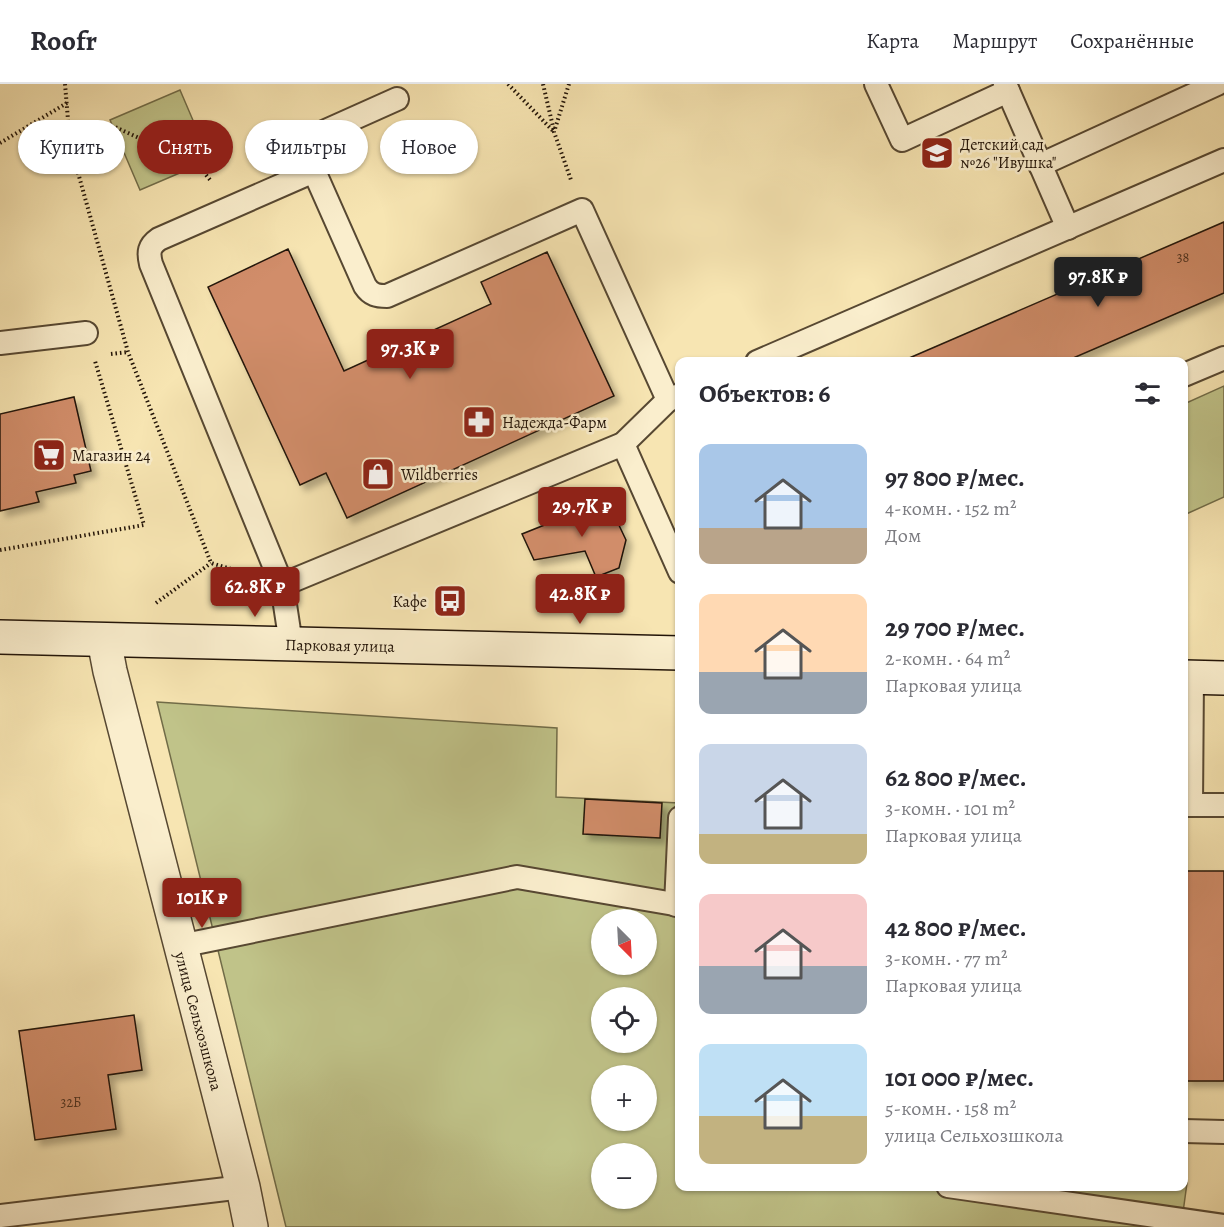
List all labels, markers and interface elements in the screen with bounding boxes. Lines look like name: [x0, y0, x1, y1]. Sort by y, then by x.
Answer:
text: Roofr: [30, 22, 97, 60]
text: Карта: [866, 27, 919, 55]
text: Маршрут: [952, 27, 1037, 55]
text: Сохранённые: [1070, 27, 1194, 55]
chip: Купить: [18, 120, 125, 174]
chip: Снять: [137, 120, 233, 174]
chip: Фильтры: [245, 120, 368, 174]
chip: Новое: [380, 120, 478, 174]
place label: Детский сад №26 "Ивушка": [960, 134, 1057, 174]
school or university icon: Детский сад №26 "Ивушка": [919, 135, 955, 171]
house number: 38: [1177, 248, 1190, 267]
pin: 97.8K ₽: [1043, 257, 1153, 308]
text: 97.8K ₽: [1068, 263, 1128, 290]
pin: 97.3K ₽: [355, 329, 465, 380]
text: 97.3K ₽: [381, 335, 439, 362]
text: Объектов: 6: [699, 376, 830, 411]
icon: filters: [1131, 377, 1164, 410]
pharmacy icon: Надежда-Фарм: [461, 404, 497, 440]
place label: Надежда-Фарм: [502, 412, 607, 434]
supermarket icon: Магазин 24: [31, 437, 67, 473]
place label: Магазин 24: [72, 445, 150, 467]
shop icon: Wildberries: [360, 456, 396, 492]
text: 97 800 ₽/мес.: [885, 460, 1025, 495]
place label: Wildberries: [400, 464, 478, 486]
icon: home: [747, 468, 819, 540]
pin: 29.7K ₽: [527, 487, 637, 538]
text: 29.7K ₽: [552, 493, 612, 520]
text: 4-комн. · 152 m²: [885, 495, 1017, 522]
text: Дом: [885, 522, 921, 549]
pin: 62.8K ₽: [200, 567, 310, 618]
text: 62.8K ₽: [225, 573, 285, 600]
pin: 42.8K ₽: [525, 574, 635, 625]
text: 42.8K ₽: [550, 580, 610, 607]
bus stop icon: Кафе: [432, 583, 468, 619]
place label: Кафе: [393, 591, 427, 613]
text: 29 700 ₽/мес.: [885, 610, 1025, 645]
icon: home: [747, 618, 819, 690]
street label: Парковая улица: [285, 634, 396, 658]
text: 2-комн. · 64 m²: [885, 645, 1010, 672]
text: Парковая улица: [885, 672, 1022, 699]
text: 62 800 ₽/мес.: [885, 760, 1027, 795]
icon: home: [747, 768, 819, 840]
text: 3-комн. · 101 m²: [885, 795, 1015, 822]
text: Парковая улица: [885, 822, 1022, 849]
pin: 101K ₽: [153, 878, 251, 929]
text: 101K ₽: [176, 884, 228, 911]
north arrow: [591, 909, 657, 975]
map controls: [591, 909, 657, 1209]
text: 42 800 ₽/мес.: [885, 910, 1027, 945]
icon: home: [747, 918, 819, 990]
text: 3-комн. · 77 m²: [885, 945, 1008, 972]
street label: улица Сельхозшкола: [169, 948, 227, 1094]
text: Парковая улица: [885, 972, 1022, 999]
button: locate: [591, 987, 657, 1053]
text: 101 000 ₽/мес.: [885, 1060, 1034, 1095]
button: +: [591, 1065, 657, 1131]
icon: home: [747, 1068, 819, 1140]
house number: 32Б: [61, 1093, 81, 1112]
text: 5-комн. · 158 m²: [885, 1095, 1016, 1122]
text: улица Сельхозшкола: [885, 1122, 1064, 1149]
button: −: [591, 1143, 657, 1209]

